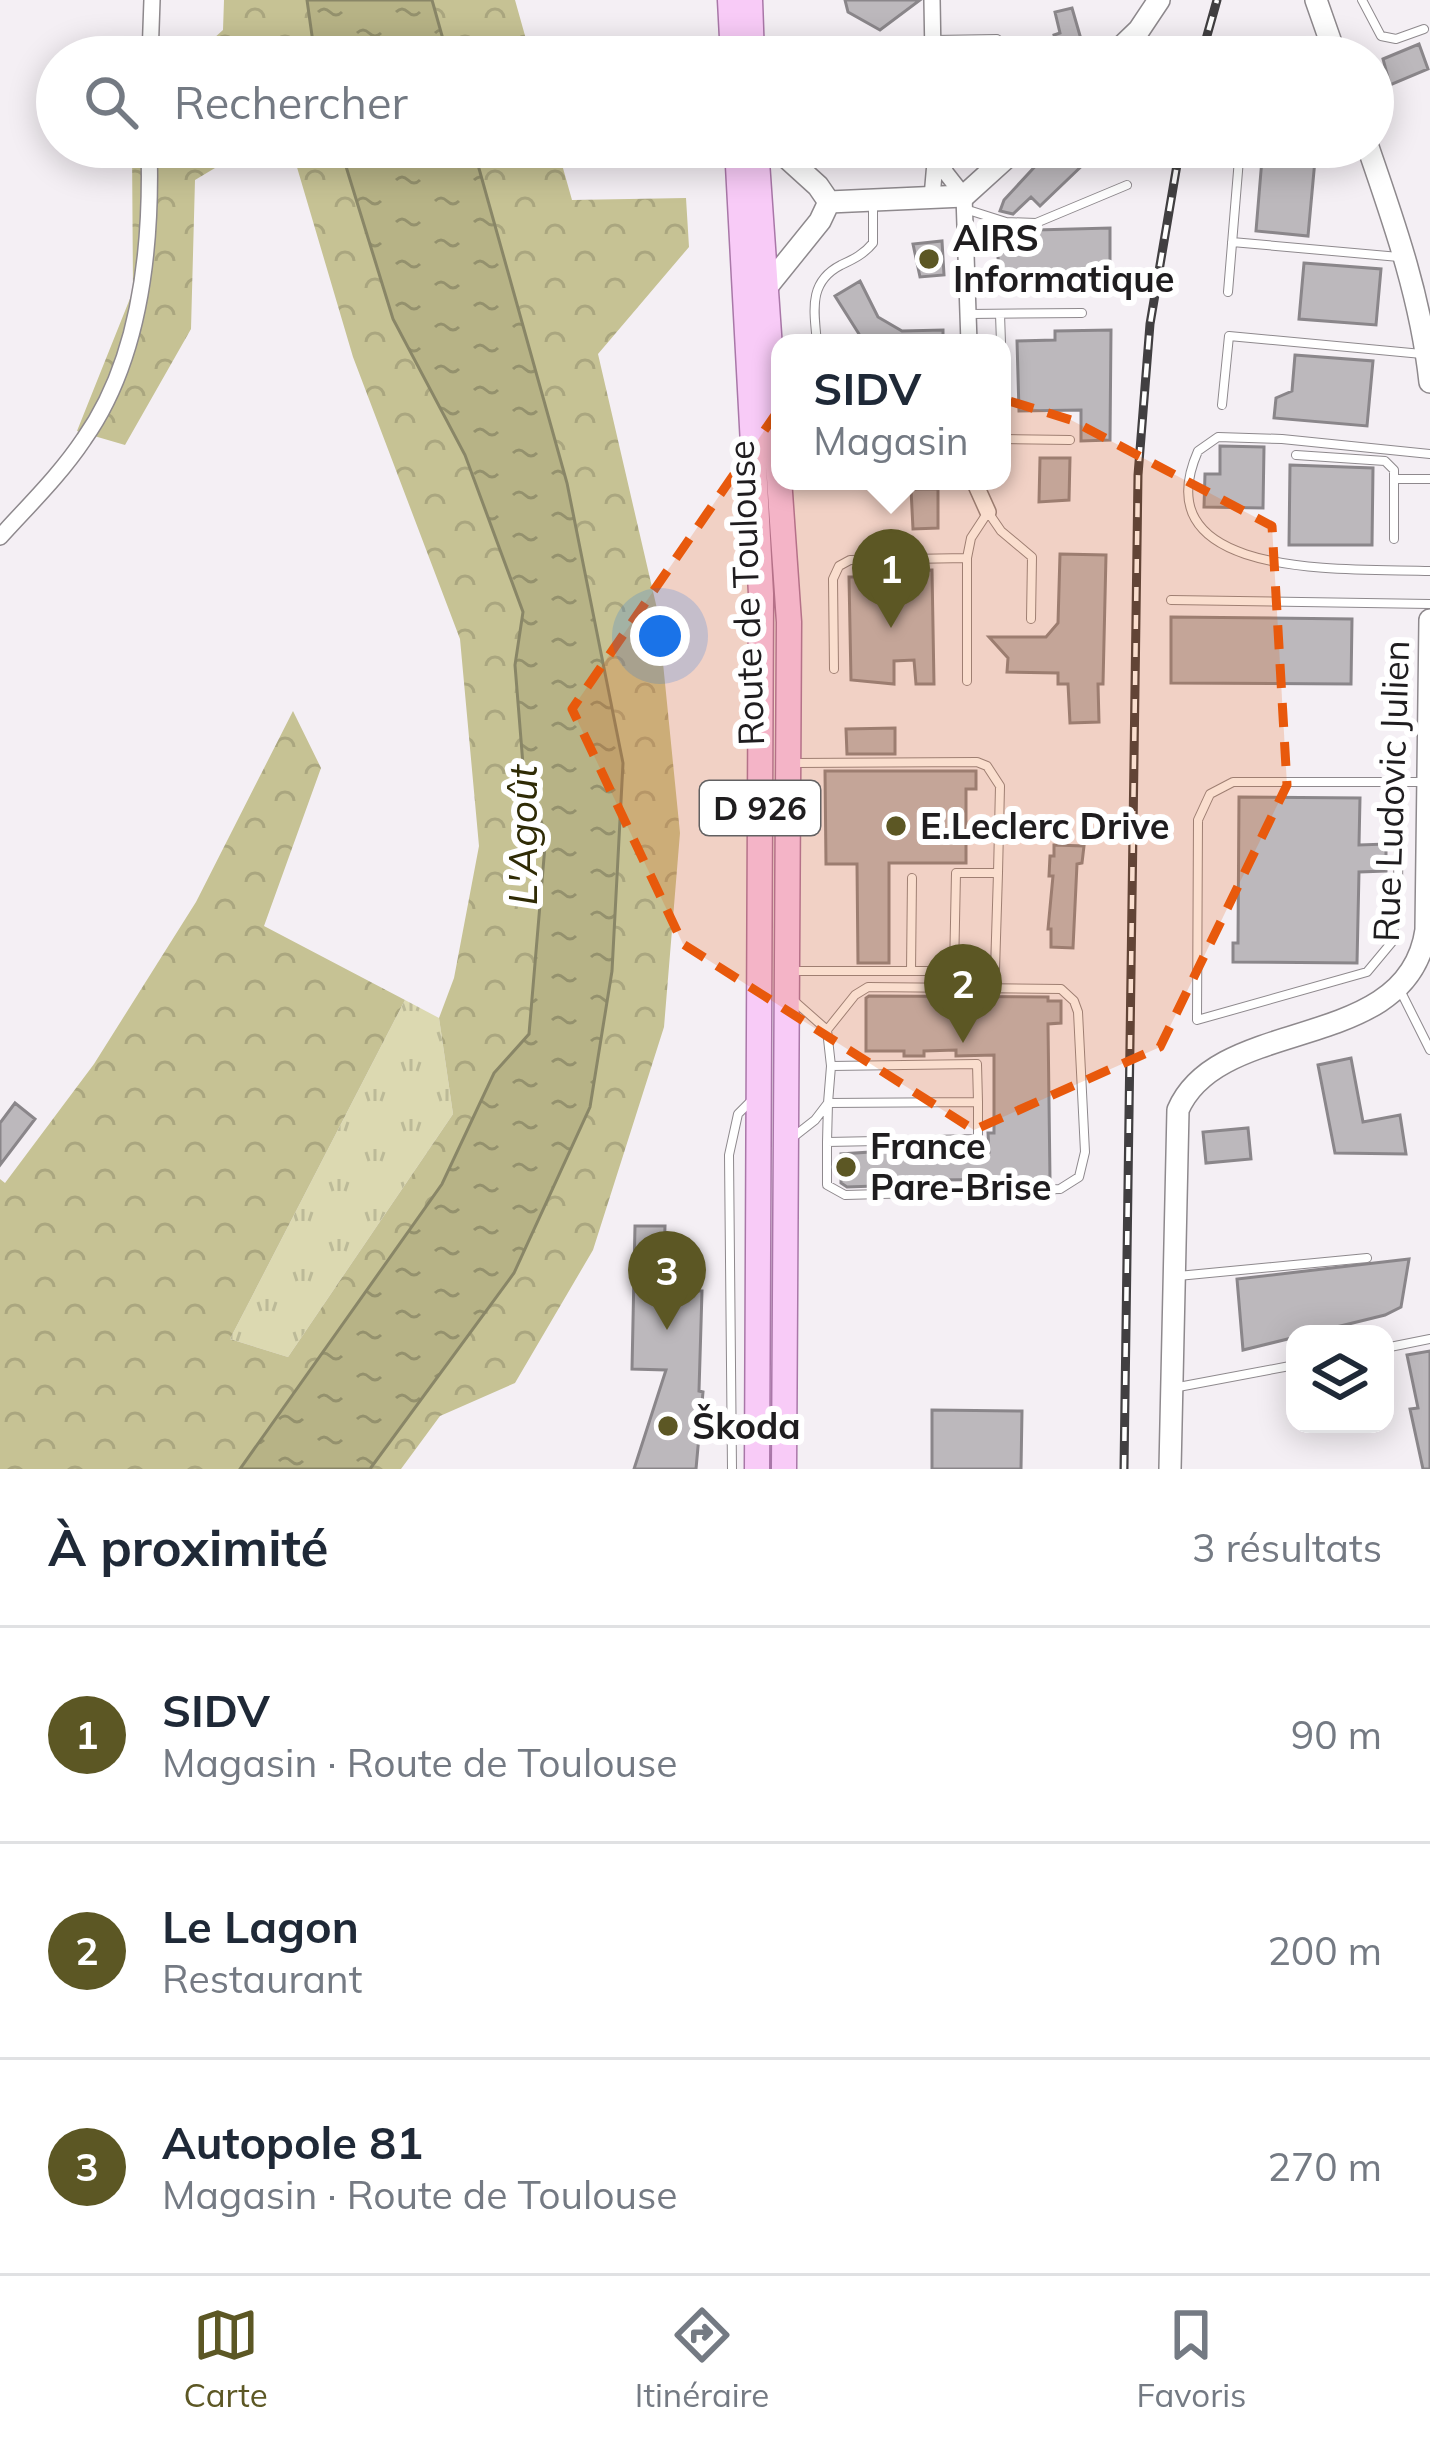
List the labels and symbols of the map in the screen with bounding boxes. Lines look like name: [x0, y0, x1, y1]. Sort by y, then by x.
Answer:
place label: AIRS Informatique: [953, 215, 1174, 301]
marker: AIRS Informatique: [916, 246, 942, 272]
street label: Route de Toulouse: [718, 440, 773, 746]
pin: 1: [852, 529, 930, 628]
your location: [630, 606, 690, 666]
street label: Rue Ludovic Julien: [1363, 639, 1418, 943]
water label: L'Agoût: [498, 764, 547, 905]
road number: D 926: [700, 781, 820, 835]
place label: E.Leclerc Drive: [920, 803, 1169, 848]
marker: E.Leclerc Drive: [883, 813, 909, 839]
pin: 2: [924, 944, 1002, 1043]
place label: France Pare-Brise: [870, 1123, 1051, 1209]
marker: France Pare-Brise: [833, 1154, 859, 1180]
pin: 3: [628, 1231, 706, 1330]
place label: Škoda: [692, 1403, 801, 1448]
marker: Škoda: [655, 1413, 681, 1439]

